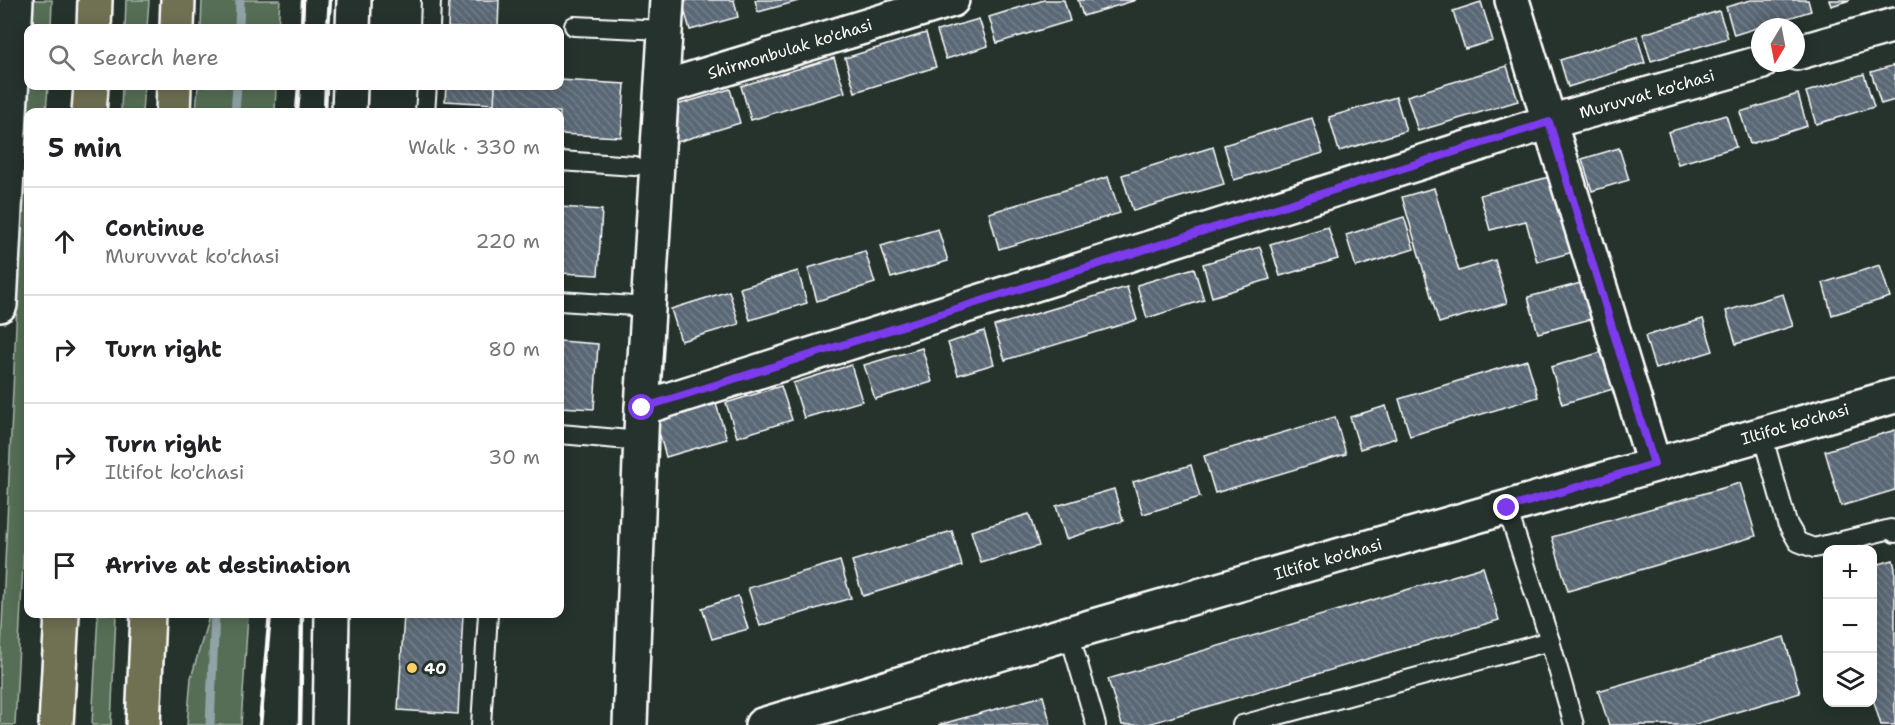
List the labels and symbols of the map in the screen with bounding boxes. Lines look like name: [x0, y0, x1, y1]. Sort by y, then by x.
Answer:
street label: Shirmonbulak ko'chasi: [705, 14, 875, 84]
north arrow: [1751, 18, 1805, 72]
street label: Muruvvat ko'chasi: [1577, 65, 1717, 123]
route start: [628, 394, 654, 420]
street label: Iltifot ko'chasi: [1738, 399, 1852, 449]
route end: [1493, 494, 1519, 520]
street label: Iltifot ko'chasi: [1271, 534, 1385, 584]
place label: 40: [424, 658, 446, 679]
marker: 40: [405, 661, 419, 675]

